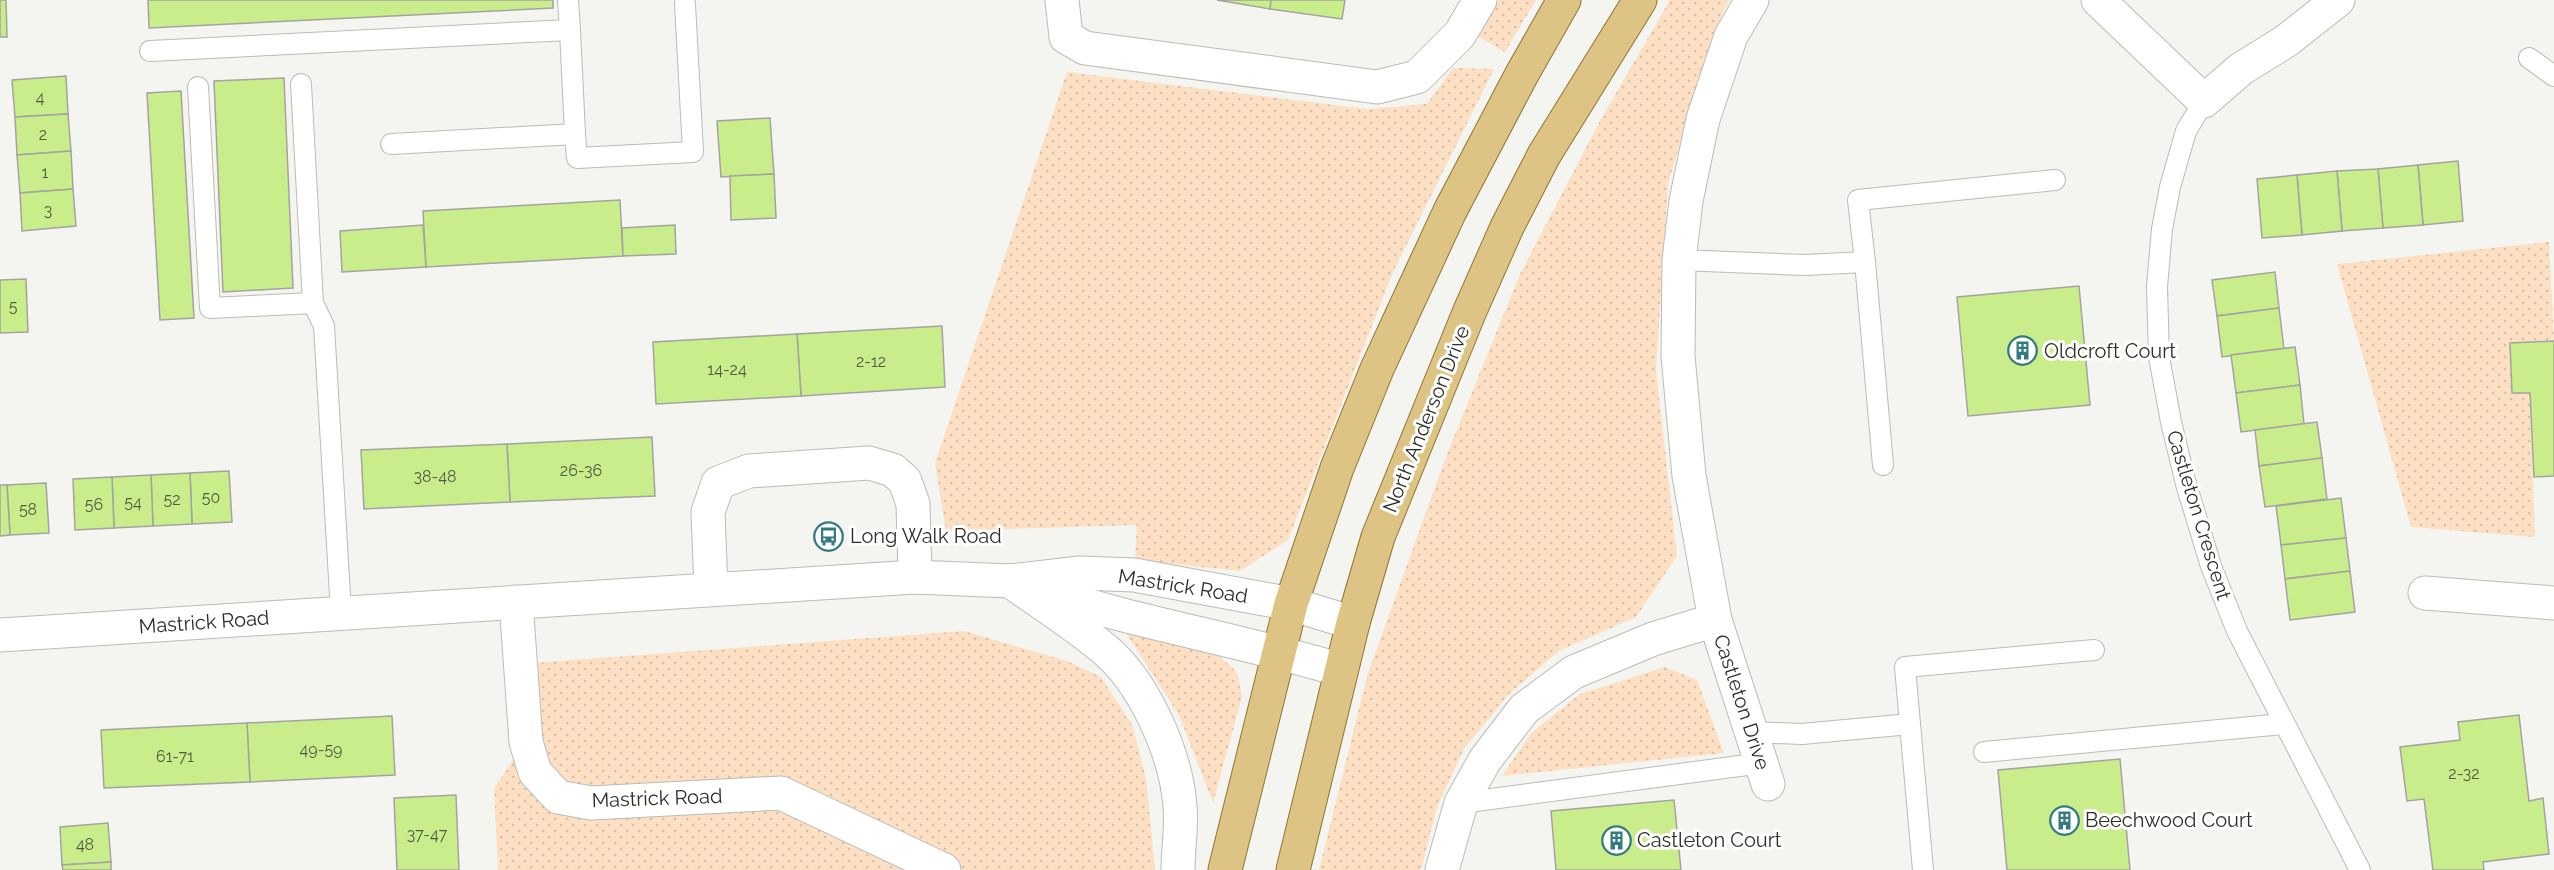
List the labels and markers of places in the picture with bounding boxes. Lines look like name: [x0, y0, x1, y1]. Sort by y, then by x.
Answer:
building icon: Oldcroft Court: [2007, 335, 2039, 367]
place label: Oldcroft Court: [2044, 339, 2176, 363]
bus stop icon: Long Walk Road: [813, 520, 845, 552]
place label: Long Walk Road: [850, 524, 1002, 548]
building icon: Beechwood Court: [2048, 804, 2080, 836]
place label: Beechwood Court: [2085, 808, 2253, 832]
building icon: Castleton Court: [1600, 824, 1632, 856]
place label: Castleton Court: [1637, 828, 1782, 852]

